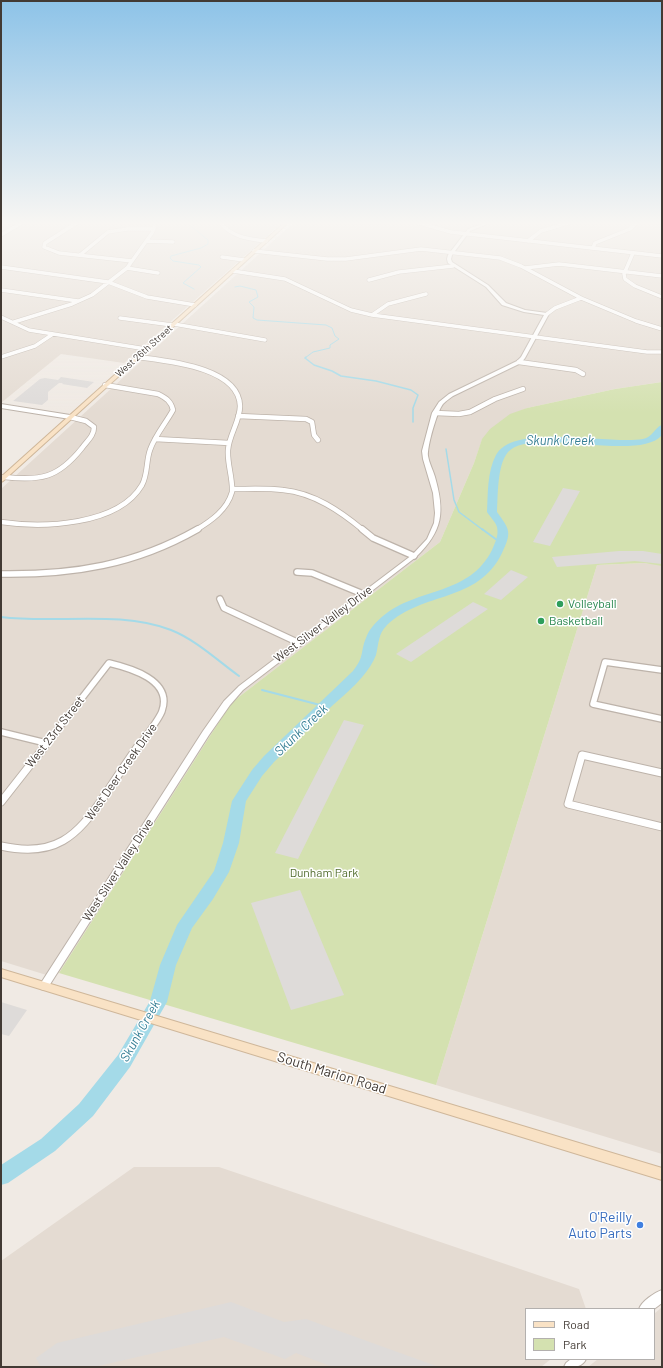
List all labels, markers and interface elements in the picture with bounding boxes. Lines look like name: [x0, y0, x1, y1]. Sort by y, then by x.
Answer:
street label: West 26th Street: [113, 322, 175, 380]
water label: Skunk Creek: [526, 433, 594, 449]
street label: West Silver Valley Drive: [271, 582, 375, 666]
place label: Volleyball: [568, 597, 617, 611]
marker: Volleyball: [555, 599, 565, 609]
place label: Basketball: [549, 614, 603, 628]
marker: Basketball: [536, 616, 546, 626]
street label: West 23rd Street: [22, 693, 88, 771]
water label: Skunk Creek: [271, 701, 331, 759]
street label: West Deer Creek Drive: [82, 721, 160, 823]
street label: West Silver Valley Drive: [79, 816, 157, 924]
park label: Dunham Park: [290, 866, 358, 880]
water label: Skunk Creek: [117, 997, 163, 1065]
street label: South Marion Road: [275, 1048, 389, 1098]
place label: O'Reilly Auto Parts: [568, 1209, 632, 1242]
marker: O'Reilly Auto Parts: [635, 1220, 645, 1230]
legend: [525, 1308, 655, 1360]
text: Road: [563, 1317, 590, 1331]
text: Park: [563, 1337, 587, 1351]

